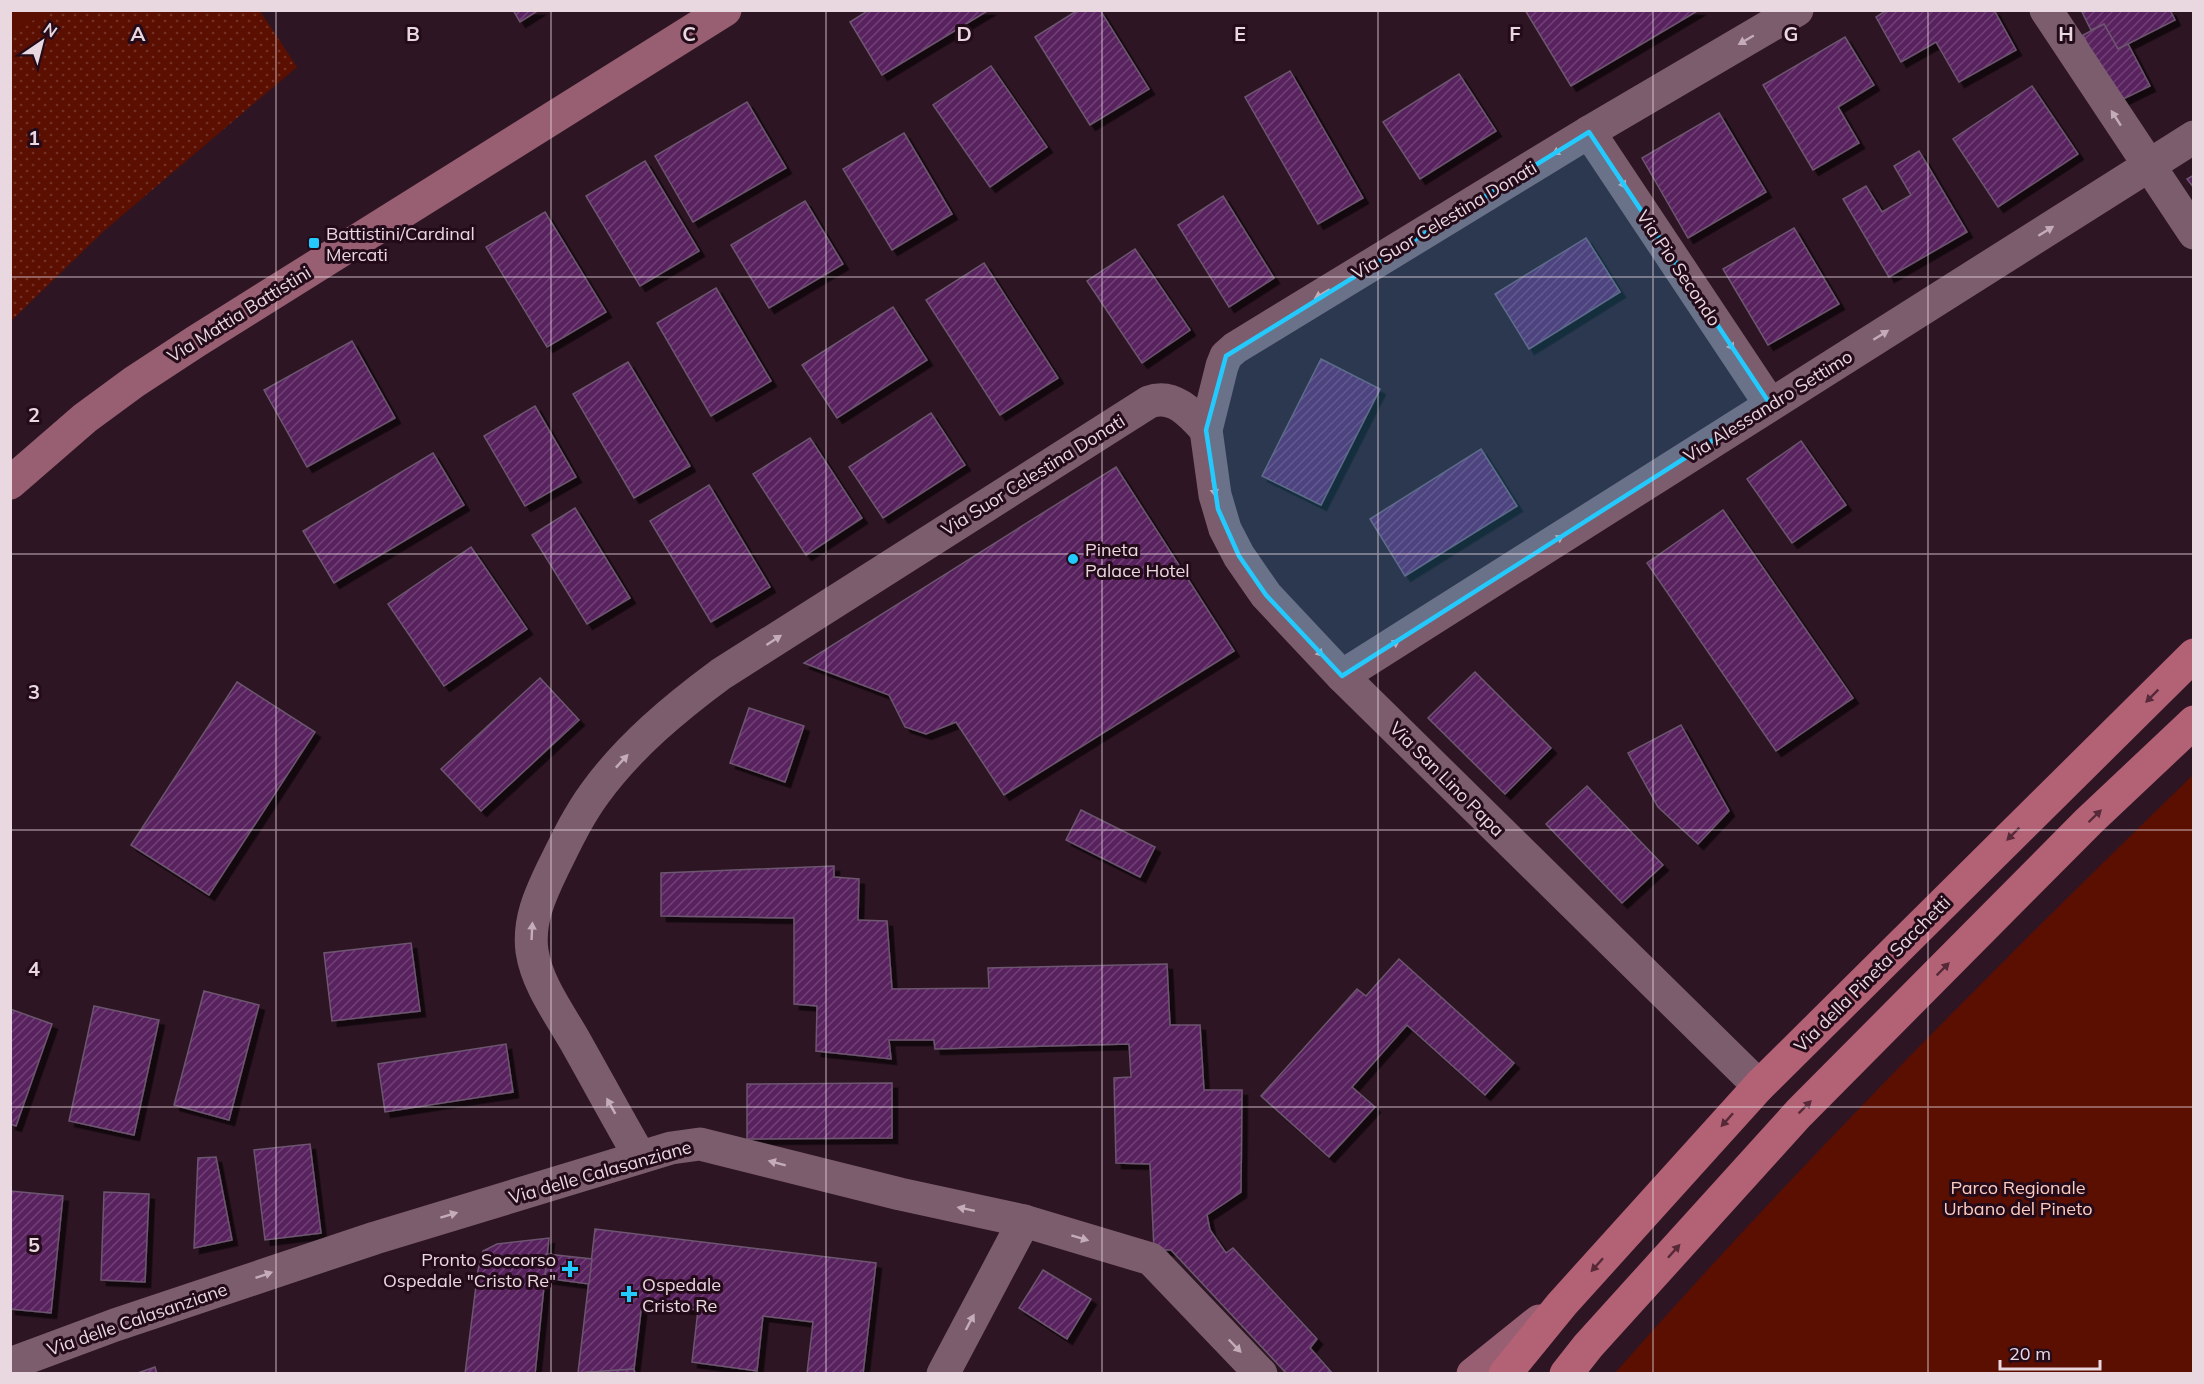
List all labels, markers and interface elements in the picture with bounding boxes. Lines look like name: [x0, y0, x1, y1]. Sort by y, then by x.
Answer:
north arrow: [12, 12, 72, 72]
text: N: [40, 18, 61, 41]
text: A: [131, 21, 146, 46]
text: B: [406, 21, 420, 46]
text: C: [682, 21, 696, 46]
text: D: [956, 21, 972, 46]
text: E: [1234, 21, 1246, 46]
text: F: [1509, 21, 1521, 46]
text: G: [1784, 21, 1798, 46]
text: H: [2058, 21, 2074, 46]
one-way arrow: [1737, 35, 1754, 45]
one-way arrow: [2110, 110, 2122, 126]
text: 1: [28, 125, 40, 150]
one-way arrow: [1552, 144, 1568, 155]
street label: Via Suor Celestina Donati: [1347, 156, 1541, 284]
one-way arrow: [1615, 173, 1626, 189]
street label: Via Pio Secondo: [1632, 206, 1726, 330]
place label: Battistini/Cardinal Mercati: [326, 222, 475, 266]
one-way arrow: [2038, 225, 2054, 236]
marker: Battistini/Cardinal Mercati: [307, 236, 321, 250]
street label: Via Mattia Battistini: [163, 261, 315, 367]
one-way arrow: [1314, 289, 1330, 300]
one-way arrow: [1873, 329, 1889, 340]
one-way arrow: [1723, 335, 1735, 351]
street label: Via Alessandro Settimo: [1679, 345, 1857, 467]
text: 2: [28, 402, 40, 427]
street label: Via Suor Celestina Donati: [937, 409, 1129, 541]
one-way arrow: [1210, 479, 1219, 498]
one-way arrow: [1548, 535, 1564, 546]
place label: Pineta Palace Hotel: [1085, 538, 1190, 582]
marker: Pineta Palace Hotel: [1066, 552, 1080, 566]
one-way arrow: [766, 635, 782, 646]
one-way arrow: [1384, 640, 1400, 651]
one-way arrow: [1310, 642, 1324, 657]
text: 3: [28, 679, 40, 704]
one-way arrow: [2145, 689, 2159, 703]
street label: Via San Lino Papa: [1385, 717, 1509, 841]
one-way arrow: [615, 755, 629, 769]
one-way arrow: [2088, 809, 2102, 823]
one-way arrow: [2007, 826, 2021, 840]
street label: Via della Pineta Sacchetti: [1789, 891, 1955, 1057]
one-way arrow: [528, 921, 537, 940]
text: 4: [28, 956, 40, 981]
one-way arrow: [1935, 962, 1949, 976]
one-way arrow: [606, 1098, 616, 1115]
one-way arrow: [1798, 1099, 1812, 1114]
one-way arrow: [1720, 1113, 1734, 1128]
street label: Via delle Calasanziane: [506, 1135, 694, 1209]
one-way arrow: [768, 1157, 786, 1167]
park label: Parco Regionale Urbano del Pineto: [1943, 1176, 2093, 1220]
one-way arrow: [957, 1203, 976, 1213]
one-way arrow: [441, 1210, 459, 1219]
text: 5: [28, 1232, 40, 1257]
one-way arrow: [1071, 1234, 1089, 1243]
one-way arrow: [1667, 1244, 1680, 1259]
place label: Pronto Soccorso Ospedale "Cristo Re": [383, 1248, 556, 1292]
one-way arrow: [1591, 1257, 1604, 1272]
marker: Pronto Soccorso Ospedale "Cristo Re": [561, 1260, 579, 1278]
one-way arrow: [255, 1270, 273, 1280]
place label: Ospedale Cristo Re: [642, 1273, 721, 1317]
street label: Via delle Calasanziane: [44, 1277, 230, 1361]
marker: Ospedale Cristo Re: [620, 1285, 638, 1303]
one-way arrow: [965, 1313, 975, 1330]
scale bar: [2000, 1333, 2100, 1371]
one-way arrow: [1227, 1338, 1241, 1352]
text: 20 m: [2009, 1342, 2051, 1365]

